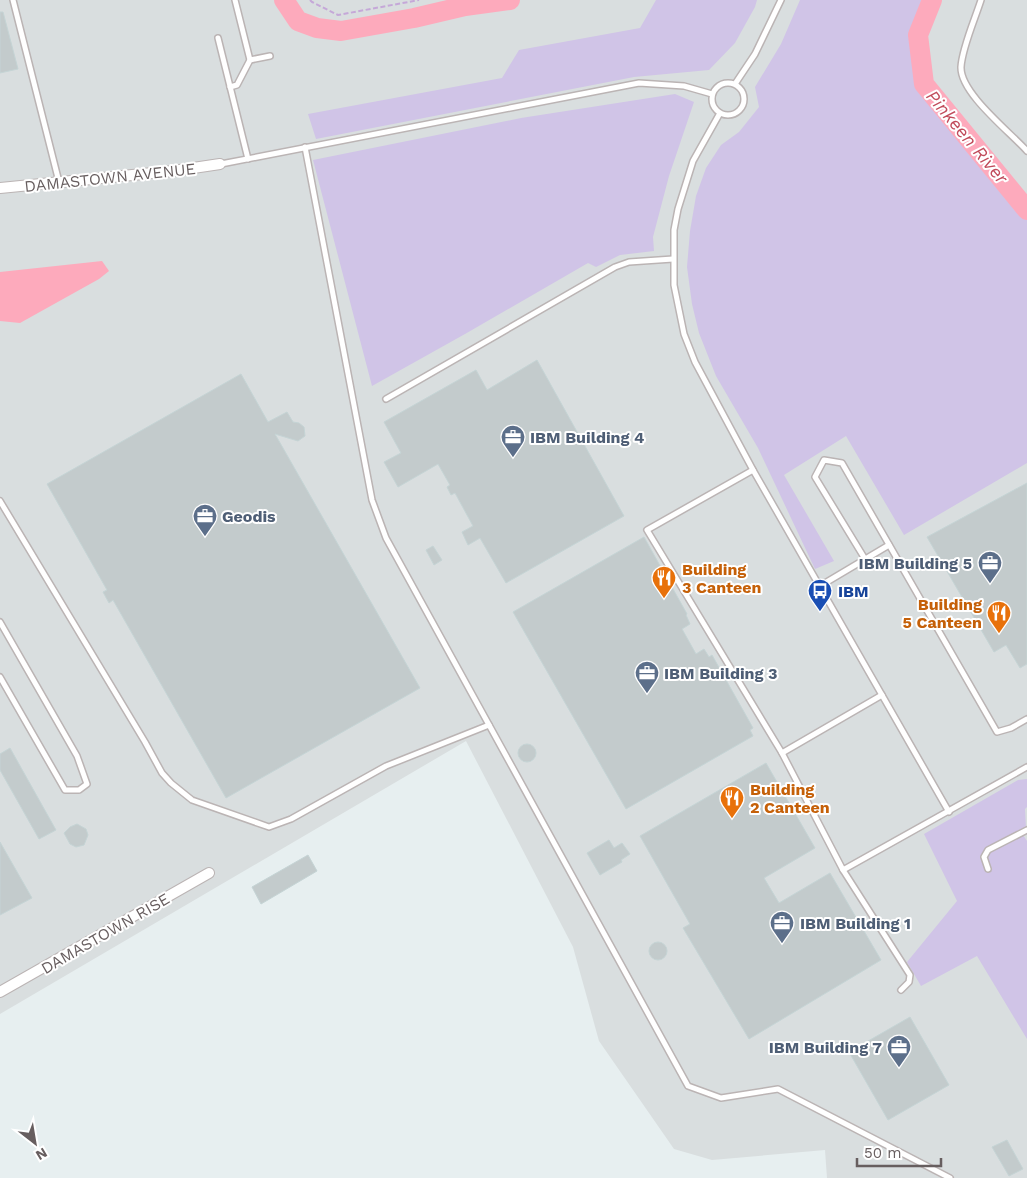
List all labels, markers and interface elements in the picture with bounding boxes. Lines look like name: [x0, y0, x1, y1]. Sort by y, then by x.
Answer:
water label: Pinkeen River: [922, 86, 1013, 189]
street label: DAMASTOWN AVENUE: [23, 159, 197, 196]
office icon: IBM Building 4: [500, 424, 526, 458]
place label: IBM Building 4: [530, 428, 644, 447]
office icon: Geodis: [192, 503, 218, 537]
place label: Geodis: [222, 507, 276, 526]
office icon: IBM Building 5: [977, 550, 1003, 584]
place label: IBM Building 5: [859, 554, 972, 573]
place label: Building 3 Canteen: [682, 560, 762, 597]
restaurant icon: Building 3 Canteen: [651, 565, 677, 599]
bus stop icon: IBM: [807, 578, 833, 612]
place label: IBM: [838, 582, 869, 601]
place label: Building 5 Canteen: [903, 595, 982, 632]
restaurant icon: Building 5 Canteen: [986, 600, 1012, 634]
office icon: IBM Building 3: [634, 660, 660, 694]
place label: IBM Building 3: [664, 664, 778, 683]
place label: Building 2 Canteen: [750, 780, 830, 817]
restaurant icon: Building 2 Canteen: [719, 785, 745, 819]
street label: DAMASTOWN RISE: [38, 889, 173, 978]
office icon: IBM Building 1: [769, 910, 795, 944]
place label: IBM Building 1: [800, 914, 911, 933]
office icon: IBM Building 7: [886, 1034, 912, 1068]
place label: IBM Building 7: [769, 1038, 882, 1057]
north arrow: [10, 1118, 60, 1168]
scale bar: [857, 1136, 941, 1168]
text: 50 m: [864, 1144, 901, 1162]
text: N: [33, 1145, 50, 1164]

